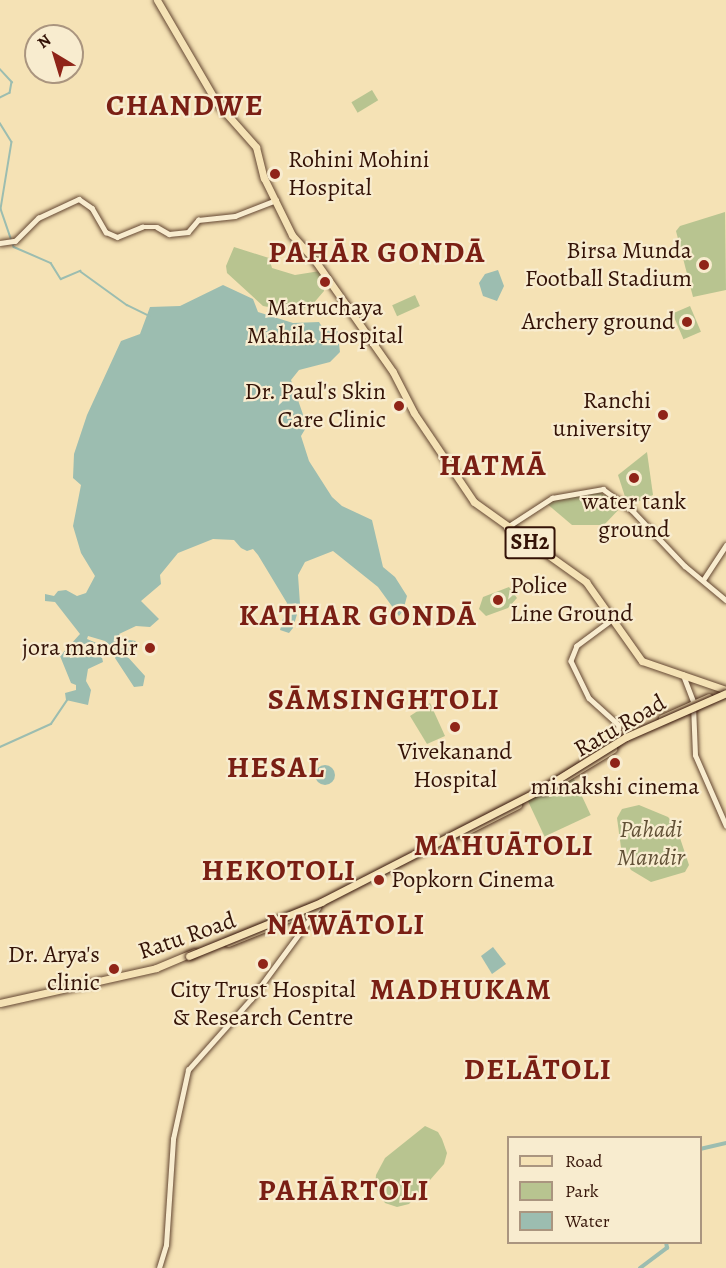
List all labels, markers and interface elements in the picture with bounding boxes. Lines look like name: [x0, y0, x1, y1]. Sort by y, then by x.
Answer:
north arrow: [24, 24, 84, 84]
text: N: [33, 29, 56, 54]
district label: CHANDWE: [106, 87, 264, 123]
place label: Rohini Mohini Hospital: [288, 146, 429, 202]
marker: Rohini Mohini Hospital: [266, 165, 284, 183]
district label: PAHĀR GONDĀ: [268, 234, 486, 270]
place label: Birsa Munda Football Stadium: [525, 237, 692, 293]
marker: Birsa Munda Football Stadium: [697, 258, 711, 272]
marker: Matruchaya Mahila Hospital: [316, 273, 334, 291]
place label: Matruchaya Mahila Hospital: [247, 294, 403, 350]
place label: Archery ground: [522, 308, 675, 336]
marker: Archery ground: [680, 315, 694, 329]
place label: Dr. Paul's Skin Care Clinic: [244, 378, 386, 434]
place label: Ranchi university: [553, 387, 651, 443]
marker: Dr. Paul's Skin Care Clinic: [390, 397, 408, 415]
marker: Ranchi university: [656, 408, 670, 422]
district label: HATMĀ: [439, 447, 547, 483]
marker: water tank ground: [627, 471, 641, 485]
place label: water tank ground: [582, 488, 686, 544]
road number: SH2: [504, 524, 556, 562]
place label: Police Line Ground: [510, 572, 633, 628]
marker: Police Line Ground: [491, 593, 505, 607]
district label: KATHAR GONDĀ: [239, 597, 477, 633]
place label: jora mandir: [22, 634, 138, 662]
marker: jora mandir: [143, 641, 157, 655]
district label: SĀMSINGHTOLI: [268, 681, 500, 717]
street label: Ratu Road: [569, 688, 671, 764]
marker: Vivekanand Hospital: [446, 718, 464, 736]
place label: Vivekanand Hospital: [398, 738, 512, 794]
district label: HESAL: [227, 749, 325, 785]
marker: minakshi cinema: [608, 756, 622, 770]
place label: minakshi cinema: [531, 773, 699, 801]
park label: Pahadi Mandir: [617, 816, 685, 872]
district label: MAHUĀTOLI: [414, 827, 594, 863]
district label: HEKOTOLI: [201, 852, 357, 888]
place label: Popkorn Cinema: [391, 866, 555, 894]
marker: Popkorn Cinema: [372, 873, 386, 887]
street label: Ratu Road: [135, 906, 239, 966]
district label: NAWĀTOLI: [266, 906, 426, 942]
place label: Dr. Arya's clinic: [7, 941, 100, 997]
marker: City Trust Hospital & Research Centre: [254, 955, 272, 973]
marker: Dr. Arya's clinic: [105, 960, 123, 978]
district label: MADHUKAM: [370, 971, 552, 1007]
place label: City Trust Hospital & Research Centre: [170, 976, 356, 1032]
district label: DELĀTOLI: [464, 1051, 612, 1087]
legend: [507, 1136, 702, 1244]
text: Road: [565, 1149, 602, 1173]
district label: PAHĀRTOLI: [258, 1172, 430, 1208]
text: Park: [565, 1179, 599, 1203]
text: Water: [565, 1209, 610, 1233]

